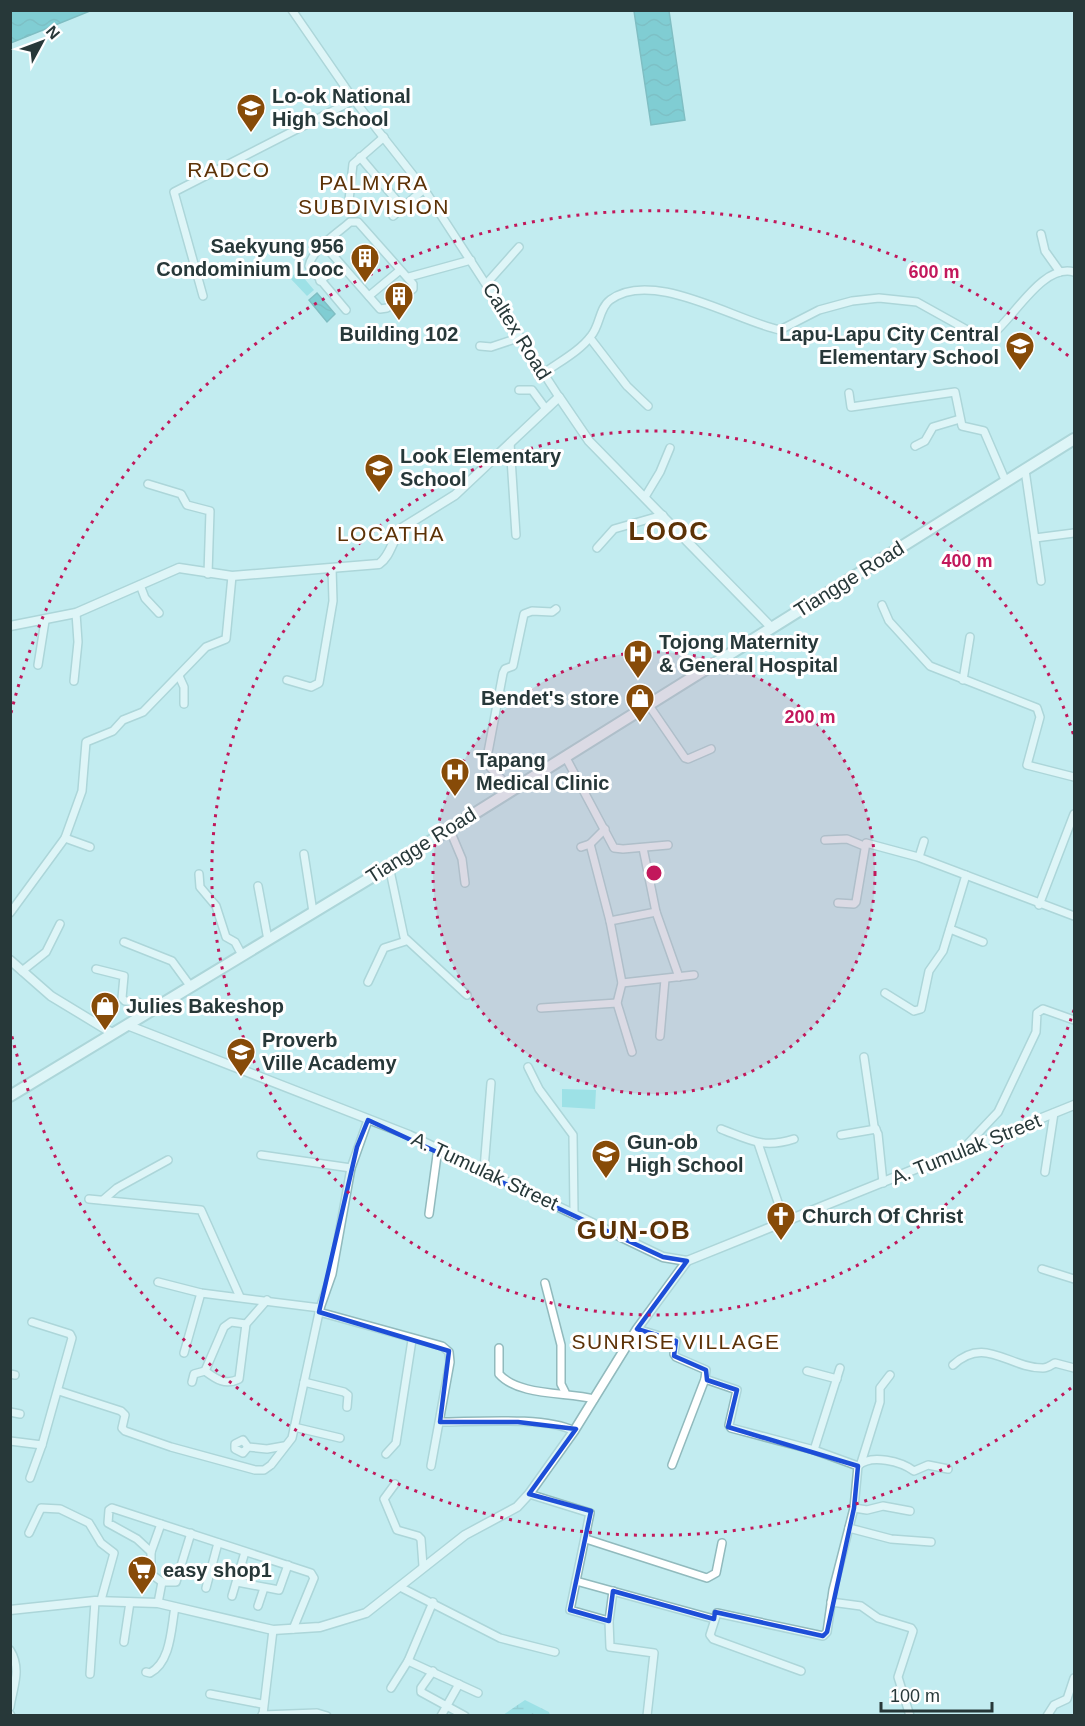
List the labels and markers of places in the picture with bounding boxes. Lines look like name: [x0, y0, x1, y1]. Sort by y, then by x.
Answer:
place label: Lo-ok National High School: [272, 85, 411, 130]
school or university icon: Lo-ok National High School: [235, 92, 267, 134]
place label: Saekyung 956 Condominium Looc: [156, 235, 344, 280]
building icon: Saekyung 956 Condominium Looc: [349, 242, 381, 284]
building icon: Building 102: [383, 280, 415, 322]
place label: Building 102: [340, 323, 458, 345]
place label: Lapu-Lapu City Central Elementary School: [779, 323, 999, 368]
school or university icon: Lapu-Lapu City Central Elementary School: [1004, 330, 1036, 372]
place label: Look Elementary School: [400, 445, 562, 490]
school or university icon: Look Elementary School: [363, 452, 395, 494]
place label: Tojong Maternity & General Hospital: [659, 631, 838, 676]
hospital icon: Tojong Maternity & General Hospital: [622, 638, 654, 680]
shop icon: Bendet's store: [624, 682, 656, 724]
place label: Bendet's store: [481, 687, 619, 709]
place label: Tapang Medical Clinic: [476, 749, 609, 794]
hospital icon: Tapang Medical Clinic: [439, 756, 471, 798]
centre of rings: [644, 863, 664, 883]
shop icon: Julies Bakeshop: [89, 990, 121, 1032]
place label: Julies Bakeshop: [126, 995, 284, 1017]
place label: Proverb Ville Academy: [262, 1029, 397, 1074]
school or university icon: Proverb Ville Academy: [225, 1036, 257, 1078]
place label: Gun-ob High School: [627, 1131, 744, 1176]
school or university icon: Gun-ob High School: [590, 1138, 622, 1180]
church icon: Church Of Christ: [765, 1200, 797, 1242]
place label: Church Of Christ: [802, 1205, 963, 1227]
supermarket icon: easy shop1: [126, 1554, 158, 1596]
place label: easy shop1: [163, 1559, 272, 1581]

